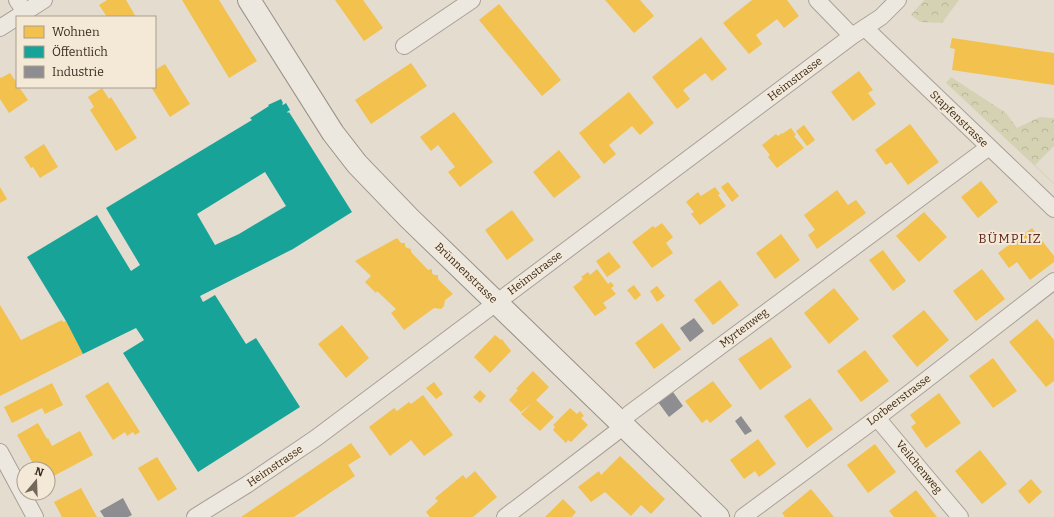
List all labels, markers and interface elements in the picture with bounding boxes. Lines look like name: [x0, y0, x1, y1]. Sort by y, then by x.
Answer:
legend: [16, 16, 156, 88]
text: Wohnen: [52, 25, 100, 39]
text: Öffentlich: [52, 44, 108, 59]
street label: Heimstrasse: [765, 54, 825, 104]
text: Industrie: [52, 65, 104, 79]
street label: Stapfenstrasse: [927, 88, 991, 150]
district label: BÜMPLIZ: [978, 231, 1042, 246]
street label: Brünnenstrasse: [432, 240, 500, 306]
street label: Heimstrasse: [505, 248, 565, 298]
street label: Myrtenweg: [717, 306, 771, 350]
street label: Lorbeerstrasse: [865, 372, 933, 428]
street label: Veilchenweg: [893, 438, 945, 496]
street label: Heimstrasse: [245, 443, 305, 489]
north arrow: [16, 461, 56, 501]
text: N: [33, 464, 46, 480]

